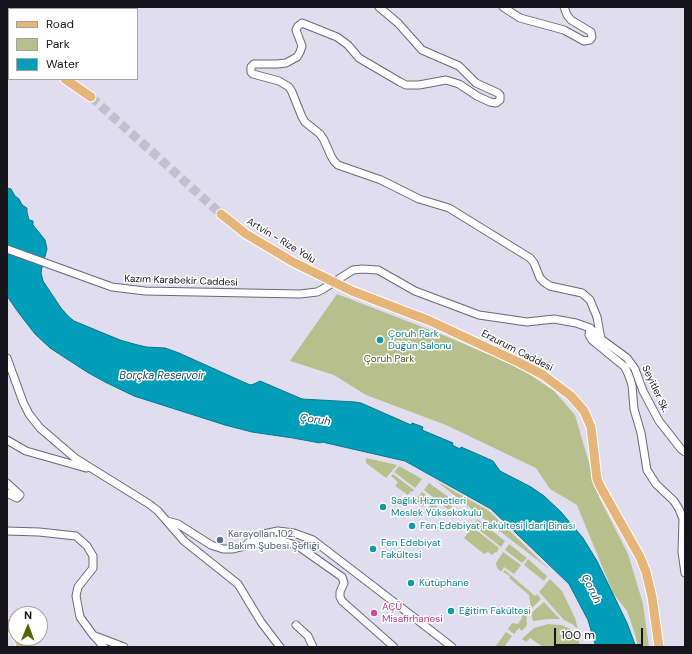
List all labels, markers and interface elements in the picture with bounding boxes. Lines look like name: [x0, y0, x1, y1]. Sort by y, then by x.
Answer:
legend: [8, 8, 138, 80]
text: Road: [46, 16, 74, 32]
text: Park: [46, 36, 70, 52]
text: Water: [46, 56, 79, 72]
street label: Artvin - Rize Yolu: [244, 216, 318, 266]
street label: Kazım Karabekir Caddesi: [124, 273, 238, 289]
place label: Çoruh Park Düğün Salonu: [388, 328, 451, 352]
street label: Erzurum Caddesi: [479, 328, 555, 374]
marker: Çoruh Park Düğün Salonu: [375, 335, 385, 345]
park label: Çoruh Park: [364, 353, 414, 365]
street label: Seyitler Sk.: [639, 364, 671, 414]
water label: Borçka Reservoir: [119, 369, 205, 383]
water label: Çoruh: [299, 411, 331, 429]
place label: Sağlık Hizmetleri Meslek Yüksekokulu: [391, 495, 482, 518]
marker: Sağlık Hizmetleri Meslek Yüksekokulu: [378, 502, 388, 512]
place label: Fen Edebiyat Fakültesi İdari Binası: [420, 520, 575, 532]
marker: Fen Edebiyat Fakültesi İdari Binası: [407, 521, 417, 531]
place label: Karayolları 102. Bakım Şubesi Şefliği: [228, 528, 319, 552]
marker: Karayolları 102. Bakım Şubesi Şefliği: [215, 535, 225, 545]
place label: Fen Edebiyat Fakültesi: [381, 537, 441, 560]
marker: Fen Edebiyat Fakültesi: [368, 544, 378, 554]
water label: Çoruh: [578, 572, 604, 606]
place label: Kütüphane: [419, 577, 469, 589]
marker: Kütüphane: [406, 578, 416, 588]
place label: AÇÜ Misafirhanesi: [382, 601, 443, 624]
place label: Eğitim Fakültesi: [459, 605, 531, 617]
north arrow: [8, 606, 48, 646]
marker: Eğitim Fakültesi: [446, 606, 456, 616]
text: N: [24, 608, 32, 622]
marker: AÇÜ Misafirhanesi: [369, 608, 379, 618]
scale bar: [556, 620, 645, 646]
text: 100 m: [561, 627, 595, 643]

